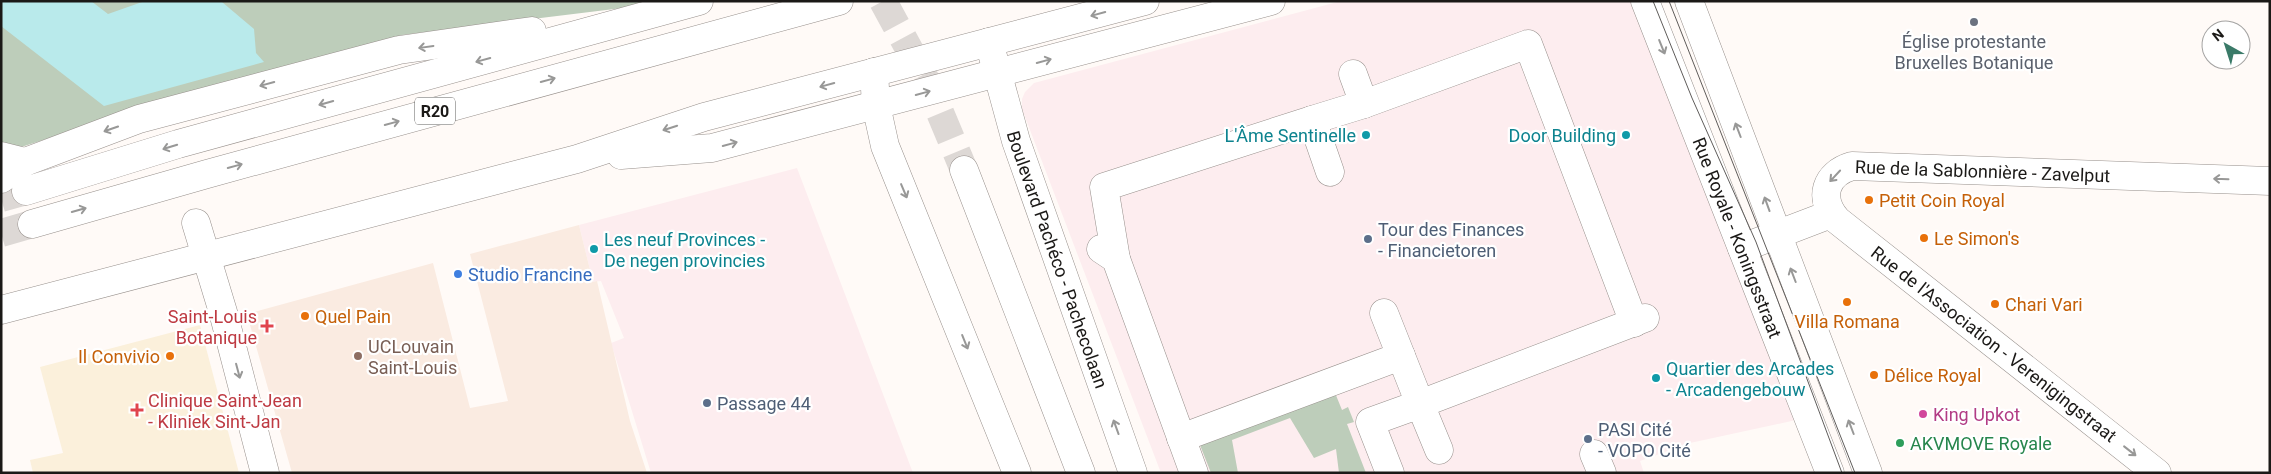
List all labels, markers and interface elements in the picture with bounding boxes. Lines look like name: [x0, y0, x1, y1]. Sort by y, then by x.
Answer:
one-way arrow: [1091, 9, 1107, 19]
marker: Église protestante Bruxelles Botanique: [1968, 16, 1980, 28]
north arrow: [2201, 20, 2251, 70]
text: N: [2209, 26, 2227, 44]
place label: Église protestante Bruxelles Botanique: [1895, 31, 2053, 73]
one-way arrow: [1659, 39, 1668, 54]
one-way arrow: [419, 42, 435, 52]
one-way arrow: [475, 56, 491, 65]
one-way arrow: [1036, 56, 1052, 65]
one-way arrow: [540, 75, 556, 84]
one-way arrow: [260, 80, 276, 90]
one-way arrow: [819, 80, 835, 90]
one-way arrow: [914, 88, 930, 97]
road number: R20: [415, 98, 455, 124]
one-way arrow: [318, 99, 334, 109]
one-way arrow: [383, 118, 399, 127]
one-way arrow: [1733, 122, 1742, 137]
one-way arrow: [663, 124, 678, 133]
one-way arrow: [104, 125, 119, 134]
place label: L'Âme Sentinelle: [1224, 125, 1356, 146]
place label: Door Building: [1509, 125, 1616, 146]
street label: Boulevard Pachéco - Pachecolaan: [1003, 128, 1113, 391]
marker: L'Âme Sentinelle: [1360, 129, 1372, 141]
marker: Door Building: [1620, 129, 1632, 141]
street label: Rue Royale - Koningsstraat: [1689, 134, 1787, 341]
one-way arrow: [722, 138, 738, 148]
one-way arrow: [162, 143, 178, 153]
street label: Rue de la Sablonnière - Zavelput: [1855, 156, 2111, 186]
one-way arrow: [227, 161, 243, 170]
one-way arrow: [1829, 169, 1841, 182]
one-way arrow: [2213, 175, 2229, 184]
one-way arrow: [900, 183, 910, 198]
place label: Petit Coin Royal: [1879, 190, 2005, 211]
marker: Petit Coin Royal: [1863, 194, 1875, 206]
one-way arrow: [1762, 197, 1771, 213]
one-way arrow: [70, 205, 86, 215]
place label: Tour des Finances - Financietoren: [1378, 219, 1524, 261]
place label: Le Simon's: [1934, 228, 2020, 249]
place label: Les neuf Provinces - De negen provincies: [604, 229, 765, 271]
marker: Le Simon's: [1918, 232, 1930, 244]
marker: Tour des Finances - Financietoren: [1362, 233, 1374, 245]
street label: Rue de l'Association - Verenigingstraat: [1867, 242, 2121, 446]
marker: Les neuf Provinces - De negen provincies: [588, 243, 600, 255]
place label: Studio Francine: [468, 264, 592, 285]
marker: Studio Francine: [452, 268, 464, 280]
one-way arrow: [1788, 268, 1797, 284]
place label: Chari Vari: [2005, 294, 2083, 315]
marker: Villa Romana: [1841, 296, 1853, 308]
marker: Chari Vari: [1989, 298, 2001, 310]
place label: Saint-Louis Botanique: [168, 306, 257, 348]
place label: Quel Pain: [315, 306, 391, 327]
marker: Quel Pain: [299, 310, 311, 322]
place label: Villa Romana: [1794, 311, 1900, 332]
marker: Saint-Louis Botanique: [261, 320, 273, 332]
one-way arrow: [961, 334, 971, 349]
place label: UCLouvain Saint-Louis: [368, 336, 457, 378]
place label: Il Convivio: [78, 346, 160, 367]
marker: Il Convivio: [164, 350, 176, 362]
marker: UCLouvain Saint-Louis: [352, 350, 364, 362]
place label: Quartier des Arcades - Arcadengebouw: [1666, 358, 1834, 400]
one-way arrow: [234, 362, 243, 378]
place label: Délice Royal: [1884, 365, 1981, 386]
marker: Délice Royal: [1868, 369, 1880, 381]
marker: Quartier des Arcades - Arcadengebouw: [1650, 372, 1662, 384]
place label: Clinique Saint-Jean - Kliniek Sint-Jan: [148, 390, 302, 432]
place label: Passage 44: [717, 393, 811, 414]
marker: Passage 44: [701, 397, 713, 409]
marker: Clinique Saint-Jean - Kliniek Sint-Jan: [130, 403, 144, 417]
place label: King Upkot: [1933, 404, 2020, 425]
marker: King Upkot: [1917, 408, 1929, 420]
place label: PASI Cité - VOPO Cité: [1598, 419, 1691, 461]
one-way arrow: [1111, 420, 1120, 435]
one-way arrow: [1846, 420, 1855, 435]
marker: PASI Cité - VOPO Cité: [1582, 433, 1594, 445]
place label: AKVMOVE Royale: [1910, 433, 2052, 454]
marker: AKVMOVE Royale: [1894, 437, 1906, 449]
one-way arrow: [2123, 446, 2137, 456]

